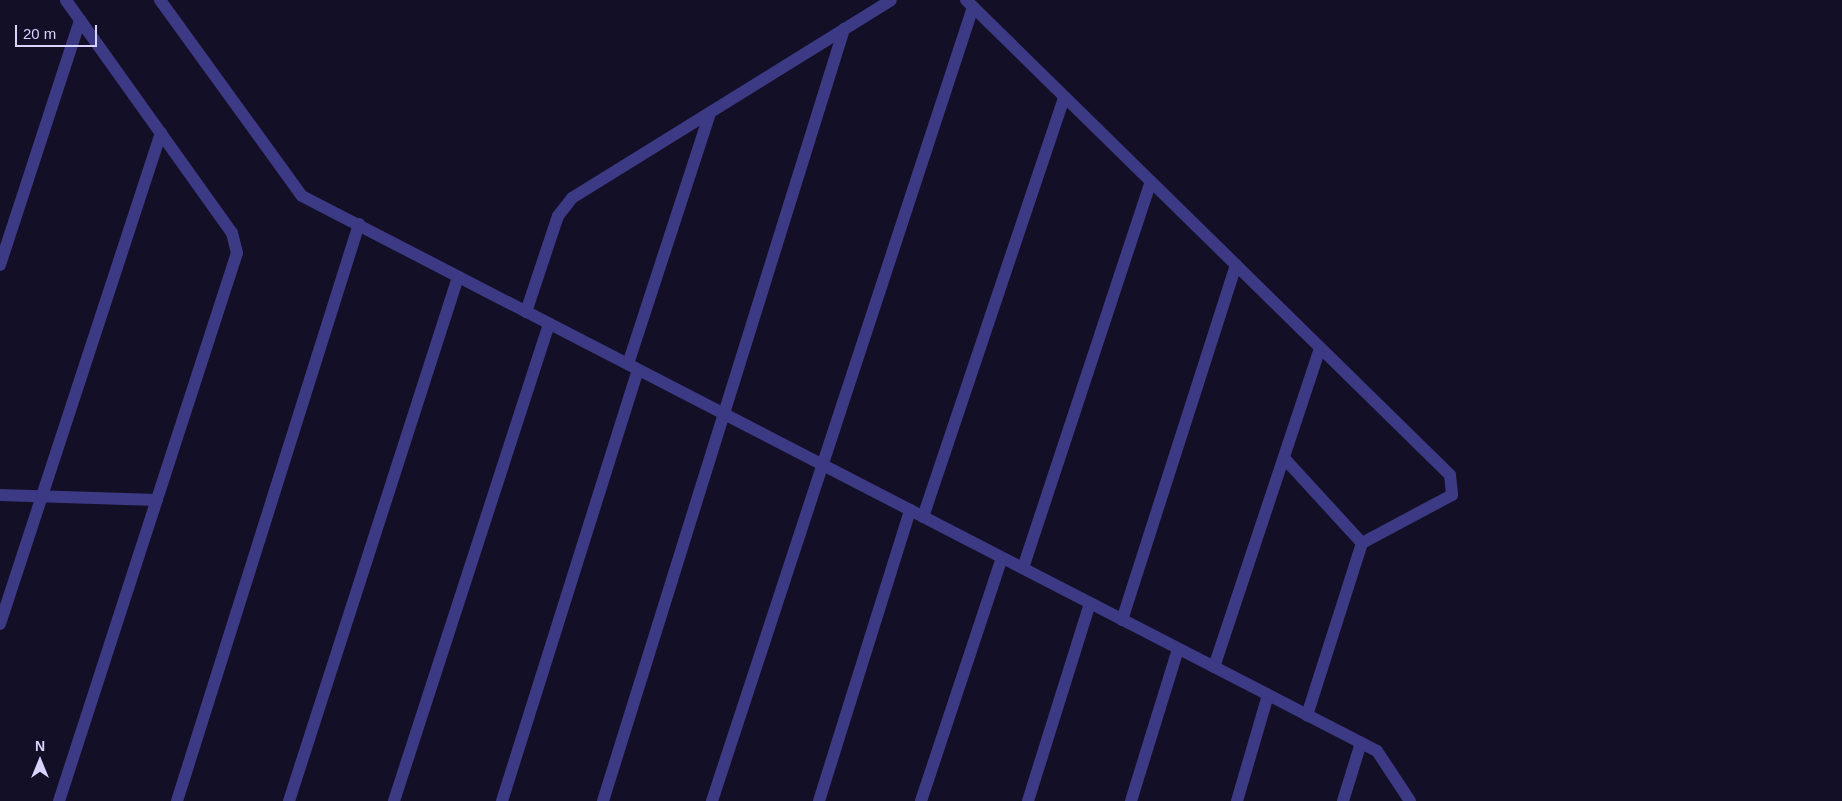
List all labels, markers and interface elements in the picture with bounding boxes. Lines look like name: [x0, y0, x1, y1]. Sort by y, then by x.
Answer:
scale bar: [18, 15, 100, 47]
text: 20 m: [23, 25, 56, 42]
north arrow: [15, 736, 65, 786]
text: N: [35, 738, 45, 754]

